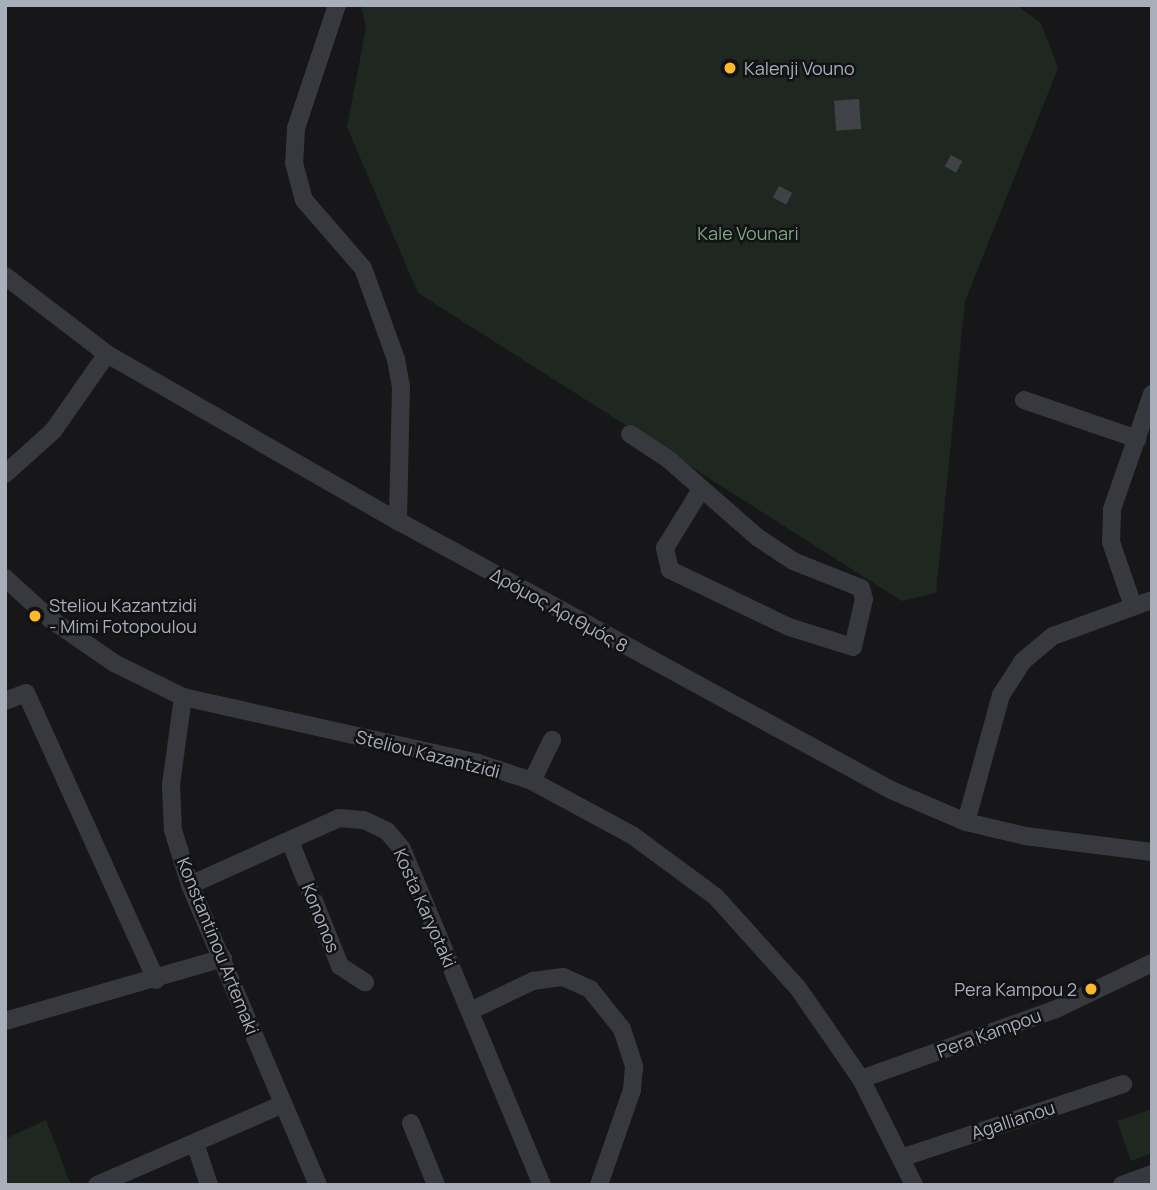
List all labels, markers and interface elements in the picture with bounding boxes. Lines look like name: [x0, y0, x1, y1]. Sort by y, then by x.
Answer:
place label: Kalenji Vouno: [744, 57, 855, 79]
marker: Kalenji Vouno: [722, 60, 738, 76]
park label: Kale Vounari: [697, 222, 799, 244]
street label: Δρόμος Αριθμός 8: [487, 563, 631, 657]
place label: Steliou Kazantzidi - Mimi Fotopoulou: [49, 595, 197, 638]
marker: Steliou Kazantzidi - Mimi Fotopoulou: [27, 608, 43, 624]
street label: Steliou Kazantzidi: [354, 726, 502, 782]
street label: Kosta Karyotaki: [389, 845, 461, 971]
street label: Konstantinou Artemaki: [173, 854, 263, 1038]
street label: Kononos: [297, 880, 345, 956]
place label: Pera Kampou 2: [954, 978, 1077, 1000]
marker: Pera Kampou 2: [1083, 981, 1099, 997]
street label: Pera Kampou: [934, 1004, 1044, 1062]
street label: Agallianou: [968, 1096, 1058, 1144]

